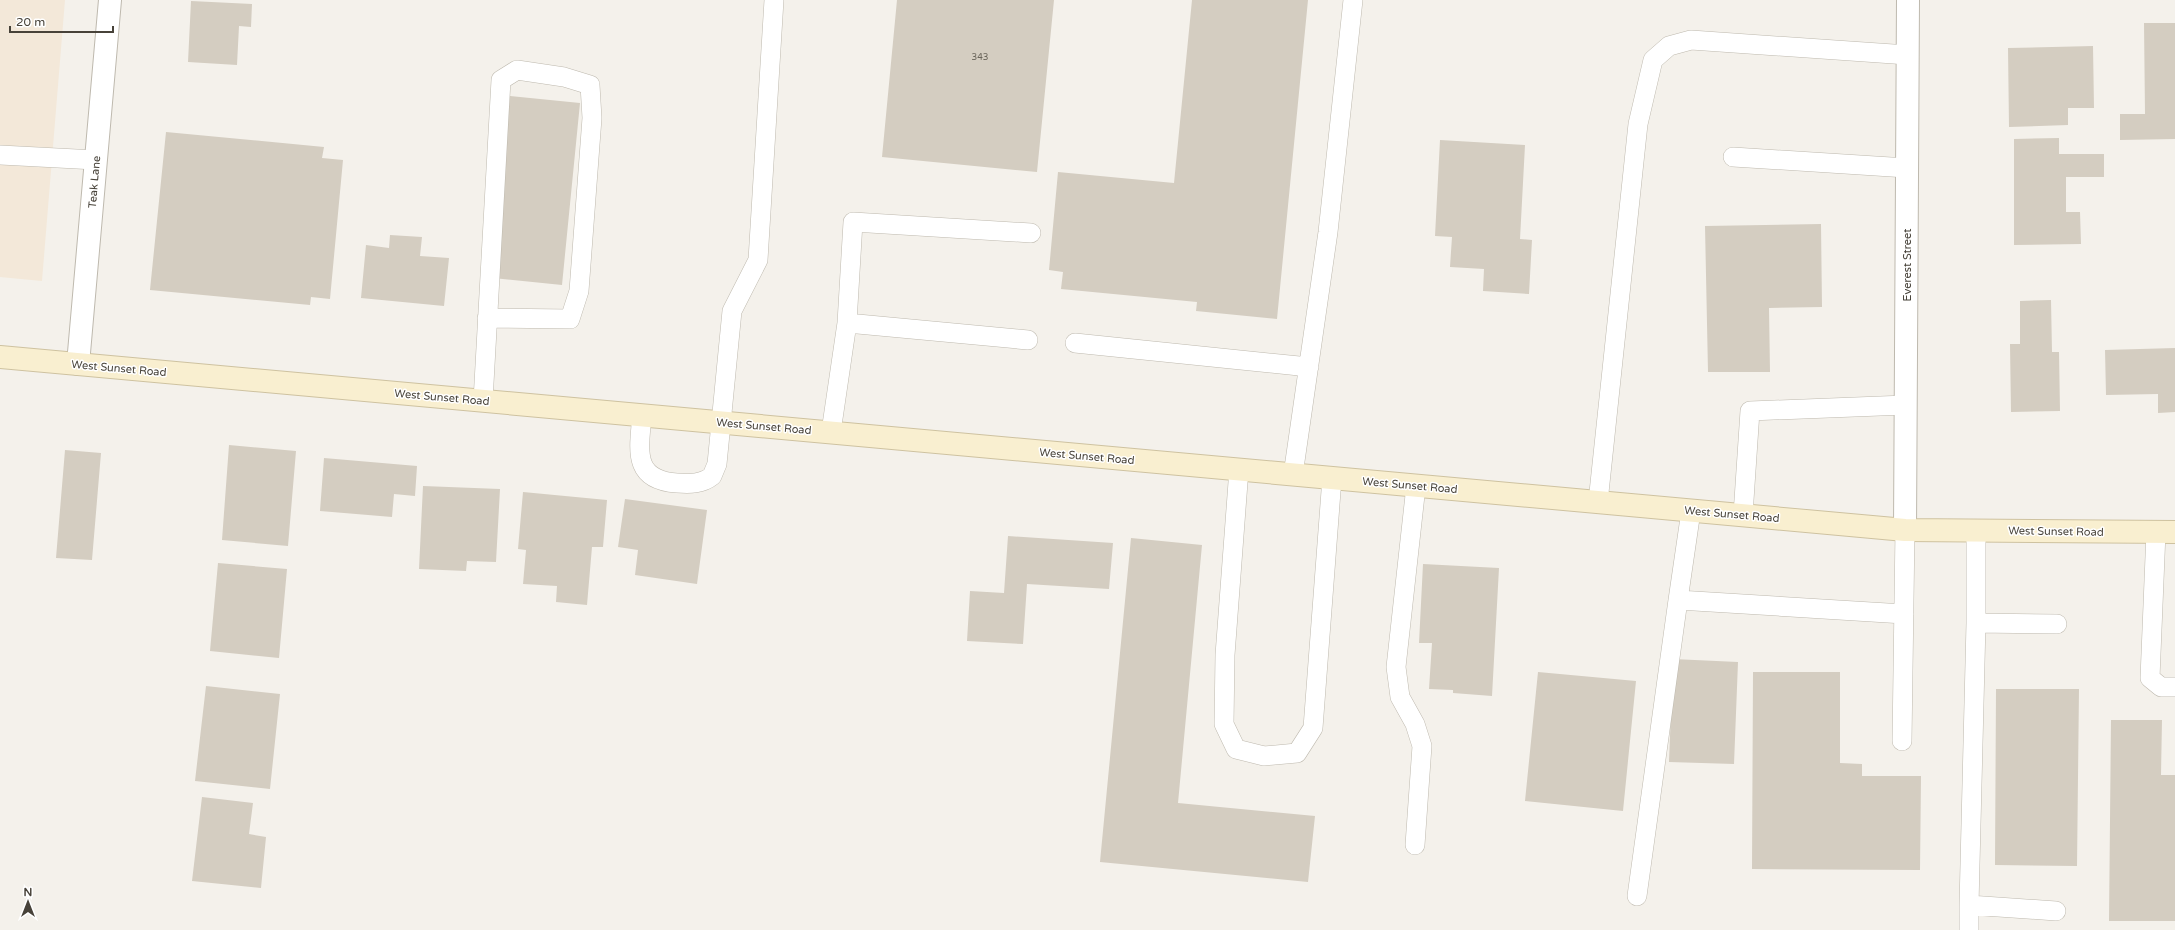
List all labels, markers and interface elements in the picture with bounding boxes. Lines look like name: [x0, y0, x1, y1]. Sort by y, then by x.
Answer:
scale bar: [10, 8, 113, 34]
text: 20 m: [16, 15, 45, 29]
house number: 343: [972, 52, 988, 63]
street label: Teak Lane: [86, 155, 103, 209]
street label: Everest Street: [1901, 229, 1914, 301]
street label: West Sunset Road: [71, 358, 167, 379]
street label: West Sunset Road: [394, 387, 490, 408]
street label: West Sunset Road: [716, 416, 812, 437]
street label: West Sunset Road: [1039, 446, 1135, 467]
street label: West Sunset Road: [1362, 475, 1458, 496]
street label: West Sunset Road: [1684, 504, 1780, 525]
street label: West Sunset Road: [2008, 524, 2104, 539]
north arrow: [8, 882, 48, 922]
text: N: [24, 886, 32, 899]

